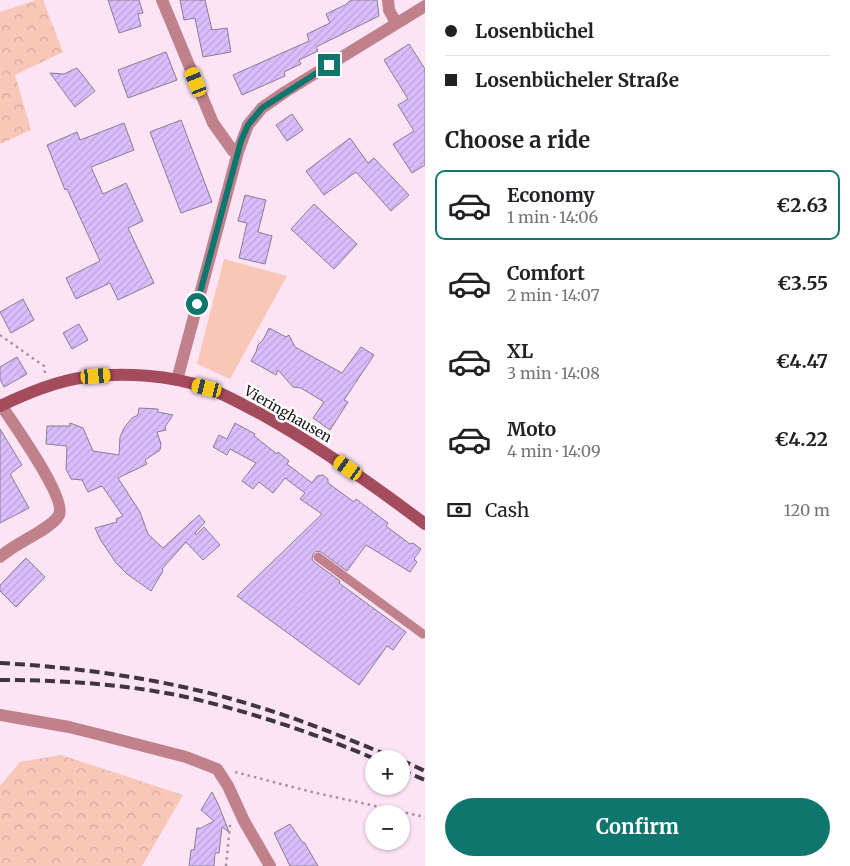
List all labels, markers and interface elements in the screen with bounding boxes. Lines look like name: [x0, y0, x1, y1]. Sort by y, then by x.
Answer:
text: Losenbüchel: [475, 19, 594, 43]
route end: [318, 54, 340, 76]
car: [183, 65, 208, 99]
text: Losenbücheler Straße: [475, 68, 679, 92]
text: Choose a ride: [445, 126, 590, 154]
icon: car: [447, 183, 492, 228]
text: Economy: [507, 183, 595, 207]
text: €2.63: [776, 193, 828, 217]
text: 1 min · 14:06: [507, 207, 598, 227]
icon: car: [447, 261, 492, 306]
text: Comfort: [507, 261, 585, 285]
text: €3.55: [777, 271, 828, 295]
text: 2 min · 14:07: [507, 285, 600, 305]
route start: [186, 293, 208, 315]
icon: car: [447, 339, 492, 384]
text: XL: [507, 339, 533, 363]
text: €4.47: [776, 349, 828, 373]
text: 3 min · 14:08: [507, 363, 600, 383]
car: [80, 367, 111, 385]
car: [190, 377, 223, 399]
street label: Vieringhausen: [240, 381, 335, 446]
icon: car: [447, 417, 492, 462]
text: Moto: [507, 417, 556, 441]
text: €4.22: [774, 427, 828, 451]
text: 4 min · 14:09: [507, 441, 601, 461]
car: [331, 453, 364, 483]
icon: cash: [445, 496, 473, 524]
text: Cash: [485, 498, 529, 522]
text: 120 m: [784, 500, 830, 520]
map controls: [365, 750, 410, 850]
button: +: [365, 750, 410, 795]
button: Confirm: [445, 798, 830, 856]
button: −: [365, 805, 410, 850]

